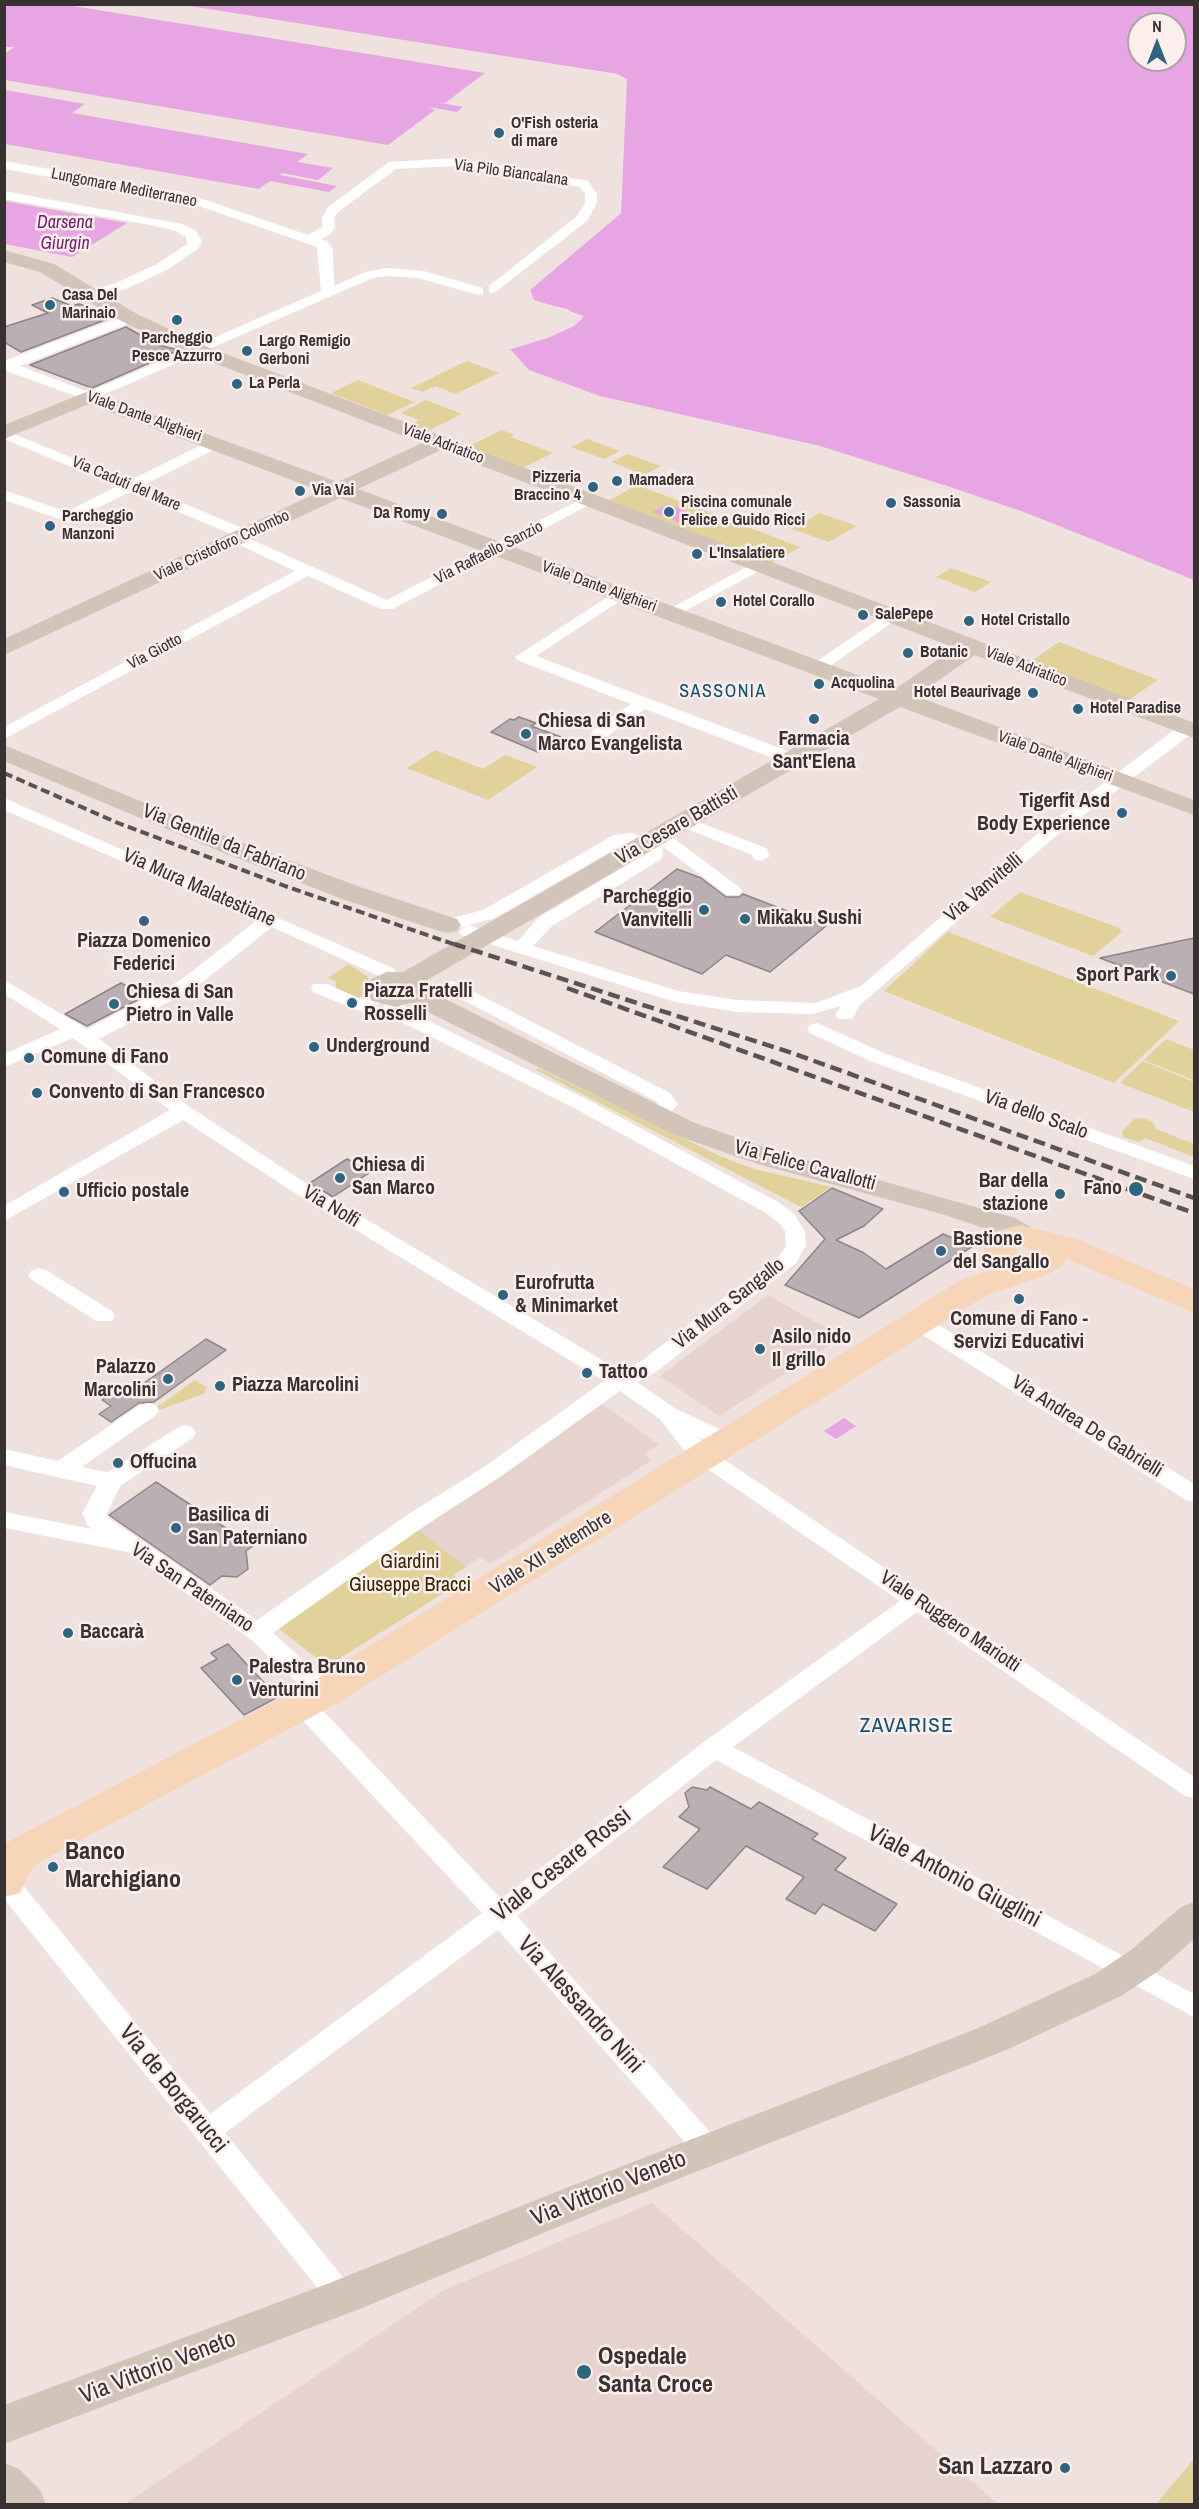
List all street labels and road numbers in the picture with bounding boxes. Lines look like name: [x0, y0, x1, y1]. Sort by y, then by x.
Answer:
street label: Via Pilo Biancalana: [453, 155, 569, 191]
street label: Lungomare Mediterraneo: [50, 164, 198, 212]
street label: Viale Dante Alighieri: [84, 387, 204, 447]
street label: Viale Adriatico: [399, 420, 487, 468]
street label: Via Caduti del Mare: [69, 452, 183, 516]
street label: Viale Cristoforo Colombo: [151, 506, 293, 586]
street label: Via Raffaello Sanzio: [432, 517, 546, 589]
street label: Viale Dante Alighieri: [539, 557, 659, 617]
street label: Via Giotto: [125, 630, 185, 674]
street label: Viale Adriatico: [982, 643, 1070, 691]
street label: Viale Dante Alighieri: [995, 727, 1115, 787]
street label: Via Cesare Battisti: [612, 781, 742, 871]
street label: Via Gentile da Fabriano: [139, 799, 309, 887]
street label: Via Mura Malatestiane: [119, 844, 279, 932]
street label: Via Vanvitelli: [940, 848, 1028, 928]
street label: Via dello Scalo: [981, 1085, 1091, 1145]
street label: Via Felice Cavallotti: [732, 1136, 878, 1196]
street label: Via Nolfi: [298, 1181, 364, 1233]
street label: Via Mura Sangallo: [669, 1253, 789, 1355]
street label: Via Andrea De Gabrielli: [1007, 1371, 1167, 1483]
street label: Viale XII settembre: [486, 1506, 616, 1600]
street label: Via San Paterniano: [126, 1538, 258, 1638]
street label: Viale Ruggero Mariotti: [875, 1566, 1025, 1678]
street label: Viale Cesare Rossi: [486, 1802, 638, 1928]
street label: Viale Antonio Giuglini: [862, 1819, 1046, 1935]
street label: Via Alessandro Nini: [511, 1930, 649, 2080]
street label: Via de Borgarucci: [112, 2019, 234, 2159]
street label: Via Vittorio Veneto: [527, 2145, 691, 2233]
street label: Via Vittorio Veneto: [76, 2325, 240, 2411]

